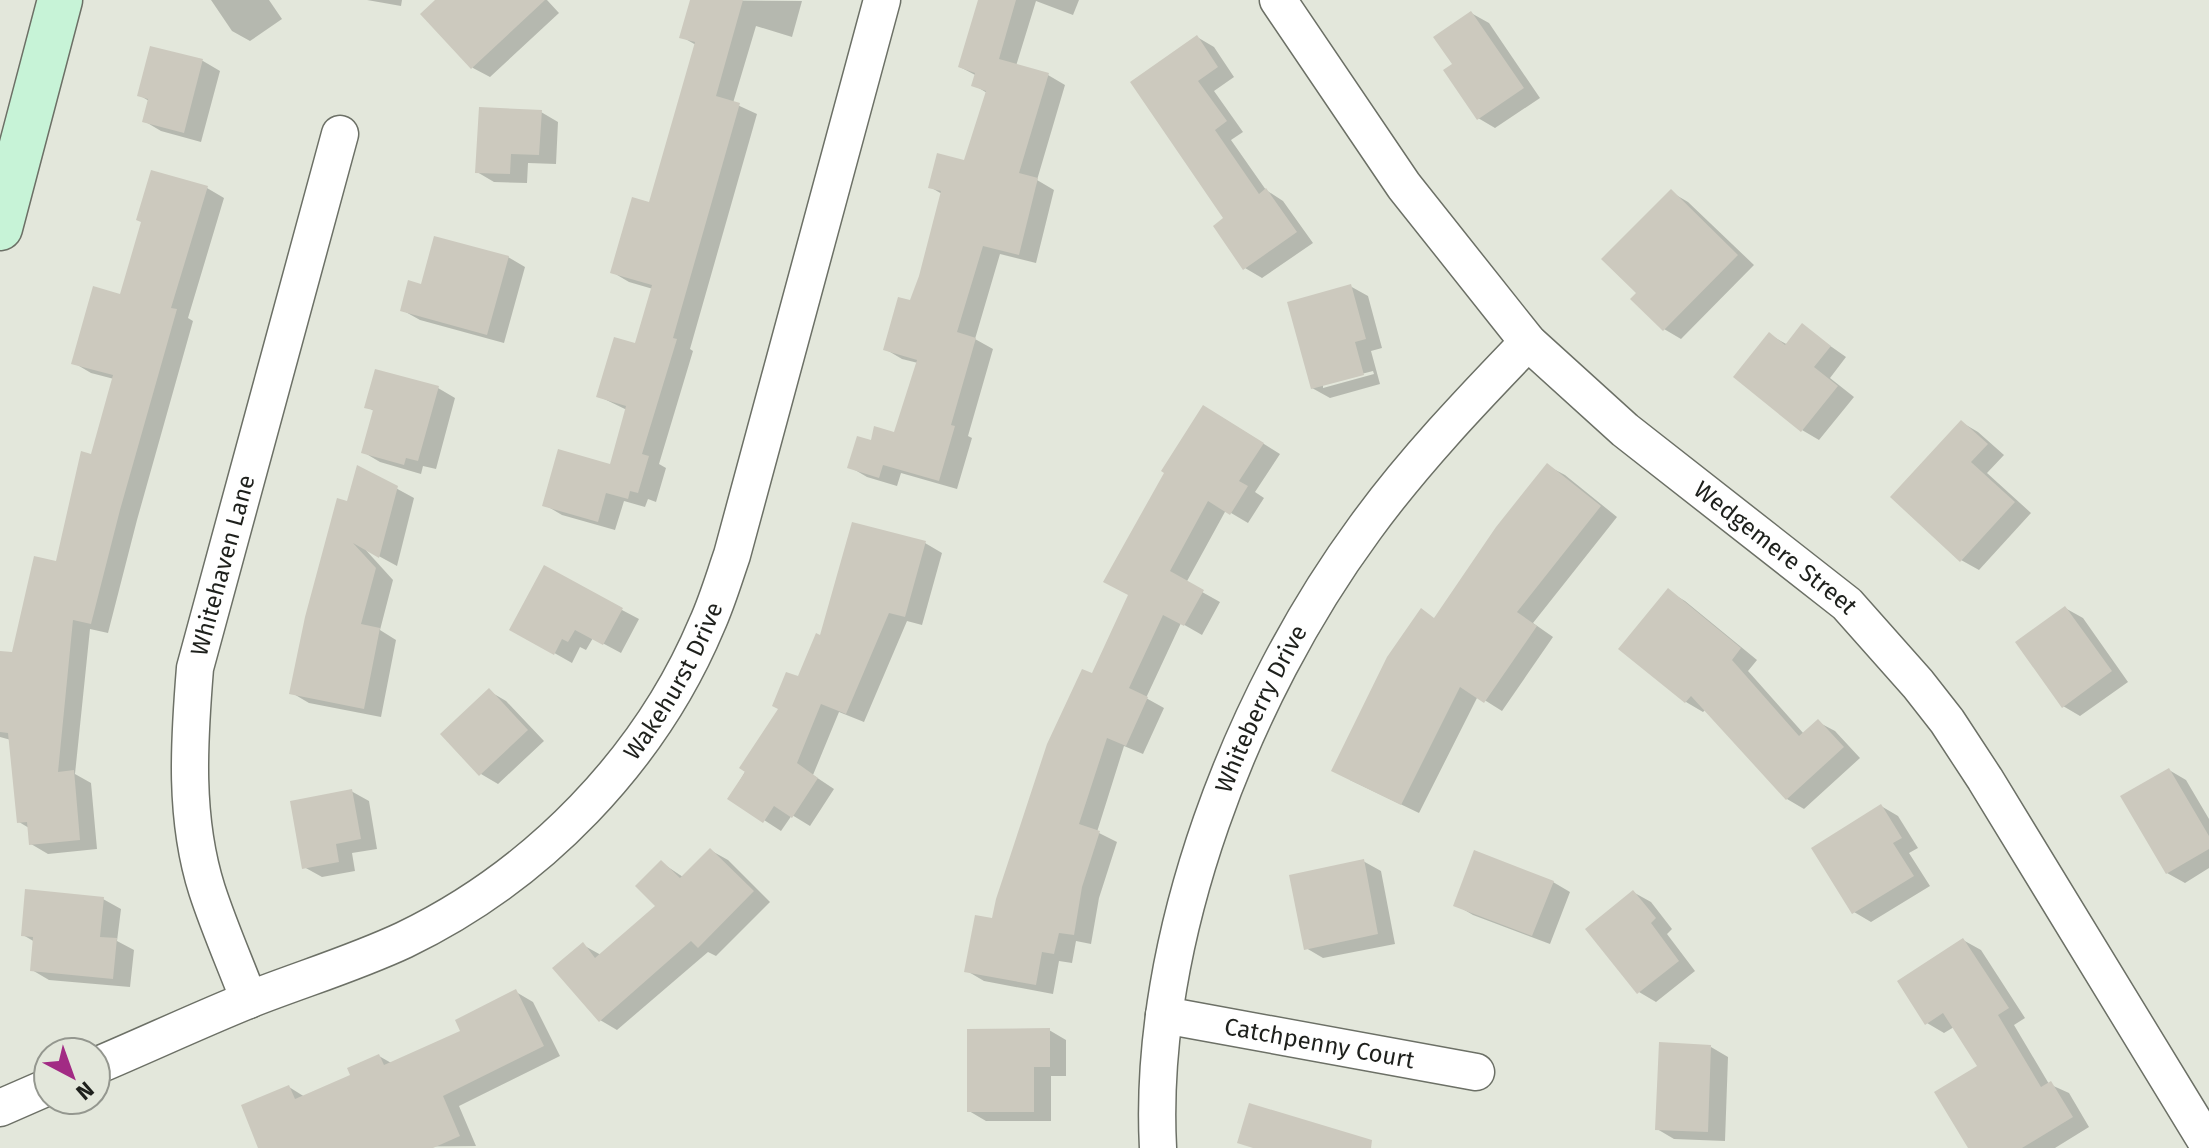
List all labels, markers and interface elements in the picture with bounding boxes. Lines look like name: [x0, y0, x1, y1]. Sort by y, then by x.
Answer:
street label: Whitehaven Lane: [185, 472, 261, 659]
street label: Wedgemere Street: [1688, 475, 1863, 620]
street label: Wakehurst Drive: [618, 598, 729, 765]
street label: Whiteberry Drive: [1209, 620, 1313, 797]
street label: Catchpenny Court: [1222, 1012, 1417, 1075]
north arrow: [32, 1036, 112, 1116]
text: N: [70, 1076, 99, 1106]

